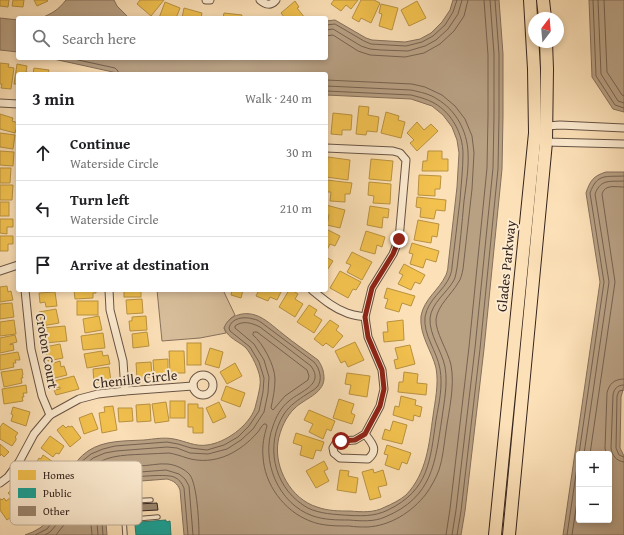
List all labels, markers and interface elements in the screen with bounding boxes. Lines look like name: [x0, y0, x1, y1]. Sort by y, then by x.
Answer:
north arrow: [528, 12, 564, 48]
search box: [16, 16, 328, 60]
icon: search: [30, 27, 52, 49]
text: Search here: [62, 28, 136, 49]
text: 3 min: [32, 86, 74, 111]
text: Walk · 240 m: [245, 89, 312, 108]
text: Continue: [70, 133, 131, 154]
icon: ahead: [32, 142, 54, 164]
text: 30 m: [286, 143, 312, 162]
text: Waterside Circle: [70, 154, 159, 173]
text: Turn left: [70, 189, 129, 210]
icon: left: [32, 198, 54, 220]
text: 210 m: [280, 199, 312, 218]
text: Waterside Circle: [70, 210, 159, 229]
street label: Glades Parkway: [491, 219, 521, 313]
route end: [390, 230, 408, 248]
icon: arrive: [32, 254, 54, 276]
text: Arrive at destination: [70, 254, 209, 275]
street label: Croton Court: [31, 312, 63, 390]
street label: Chenille Circle: [92, 365, 179, 393]
route start: [332, 432, 350, 450]
map controls: [576, 451, 612, 523]
button: +: [576, 451, 612, 487]
legend: [10, 461, 142, 525]
text: Homes: [43, 467, 74, 483]
text: Public: [43, 485, 72, 501]
button: −: [576, 487, 612, 523]
text: Other: [43, 503, 70, 519]

